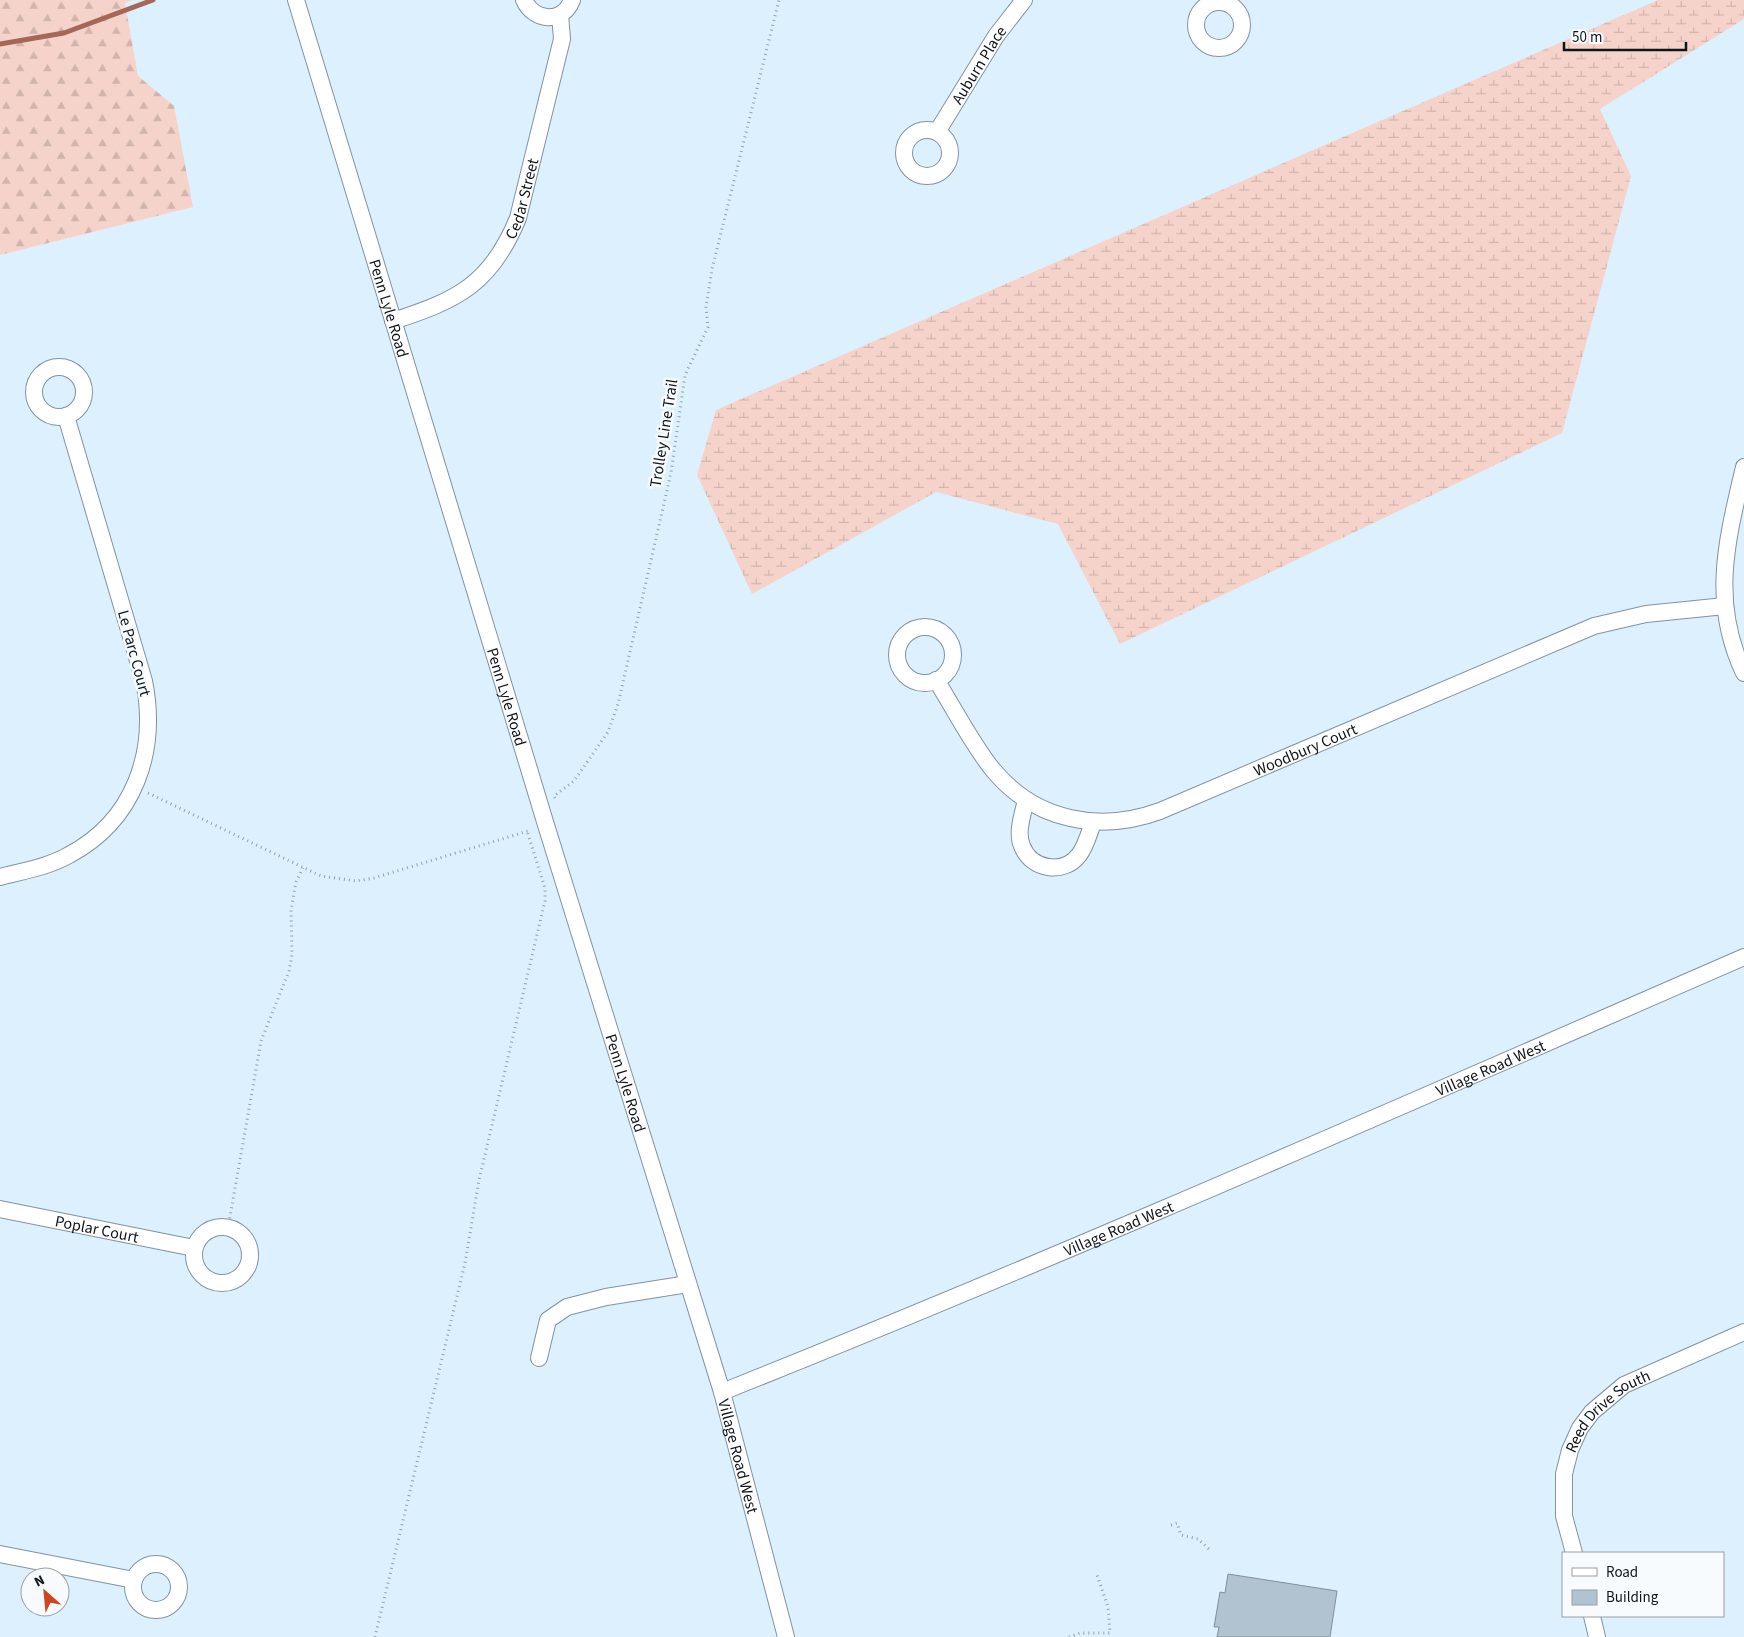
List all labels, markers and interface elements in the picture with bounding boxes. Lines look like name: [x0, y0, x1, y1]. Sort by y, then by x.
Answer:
scale bar: [1564, 20, 1686, 52]
street label: Auburn Place: [947, 21, 1012, 109]
text: 50 m: [1572, 27, 1602, 48]
street label: Cedar Street: [500, 156, 544, 243]
street label: Penn Lyle Road: [363, 257, 414, 360]
street label: Trolley Line Trail: [645, 377, 683, 489]
street label: Le Parc Court: [112, 608, 156, 699]
street label: Penn Lyle Road: [481, 645, 531, 749]
street label: Woodbury Court: [1250, 718, 1361, 782]
street label: Penn Lyle Road: [599, 1031, 651, 1135]
street label: Village Road West: [1432, 1035, 1549, 1102]
street label: Village Road West: [1060, 1196, 1178, 1262]
street label: Poplar Court: [53, 1210, 141, 1249]
street label: Reed Drive South: [1560, 1365, 1654, 1456]
street label: Village Road West: [712, 1397, 763, 1516]
legend: [1562, 1552, 1724, 1617]
text: Road: [1606, 1562, 1638, 1583]
north arrow: [20, 1567, 70, 1617]
text: N: [31, 1570, 48, 1592]
text: Building: [1606, 1587, 1659, 1608]

